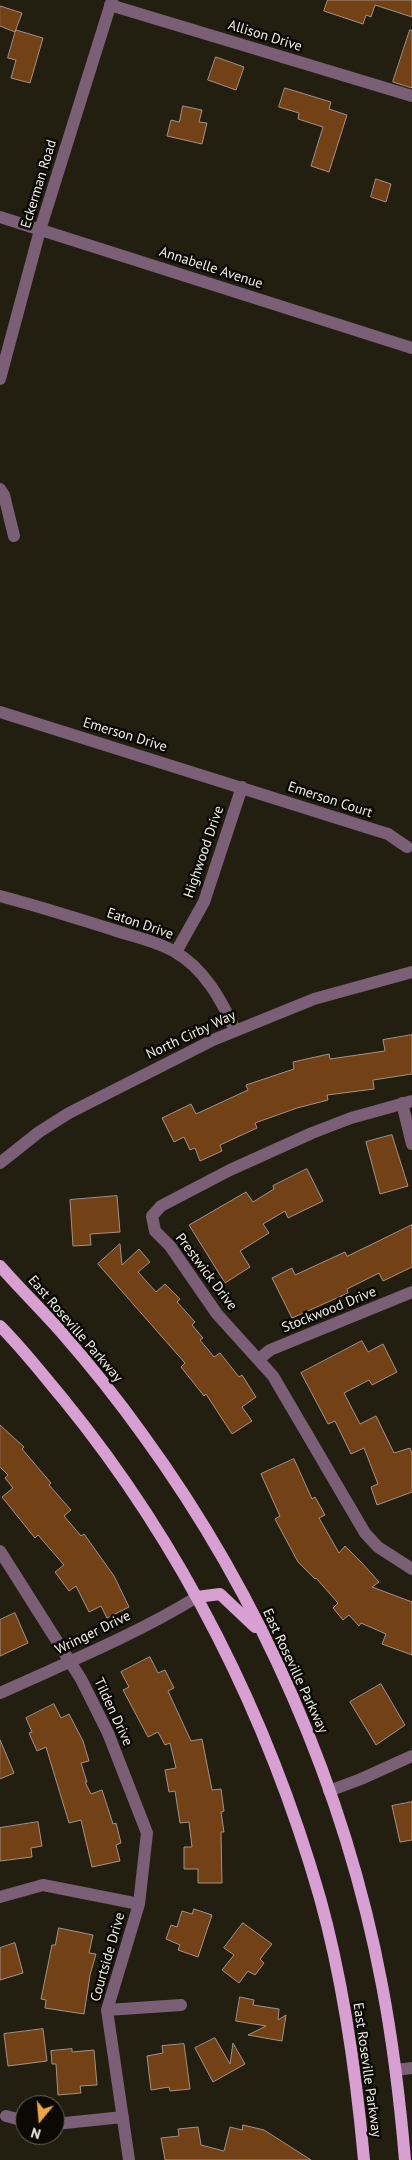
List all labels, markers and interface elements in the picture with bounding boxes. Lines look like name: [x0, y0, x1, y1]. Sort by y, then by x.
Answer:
street label: Allison Drive: [226, 17, 304, 55]
street label: Eckerman Road: [18, 138, 60, 230]
street label: Annabelle Avenue: [157, 243, 265, 293]
street label: Emerson Drive: [81, 714, 169, 756]
street label: Emerson Court: [286, 778, 374, 822]
street label: Highwood Drive: [180, 804, 228, 900]
street label: Eaton Drive: [104, 905, 176, 943]
street label: North Cirby Way: [144, 1007, 238, 1063]
street label: Prestwick Drive: [172, 1230, 240, 1314]
street label: East Roseville Parkway: [24, 1272, 126, 1386]
street label: Stockwood Drive: [279, 1283, 379, 1337]
street label: East Roseville Parkway: [259, 1606, 331, 1736]
street label: Wringer Drive: [53, 1608, 133, 1658]
street label: Tilden Drive: [90, 1675, 136, 1749]
street label: Courtside Drive: [87, 1911, 129, 2003]
street label: East Roseville Parkway: [349, 2002, 385, 2138]
north arrow: [15, 2095, 65, 2145]
text: N: [29, 2123, 43, 2143]

